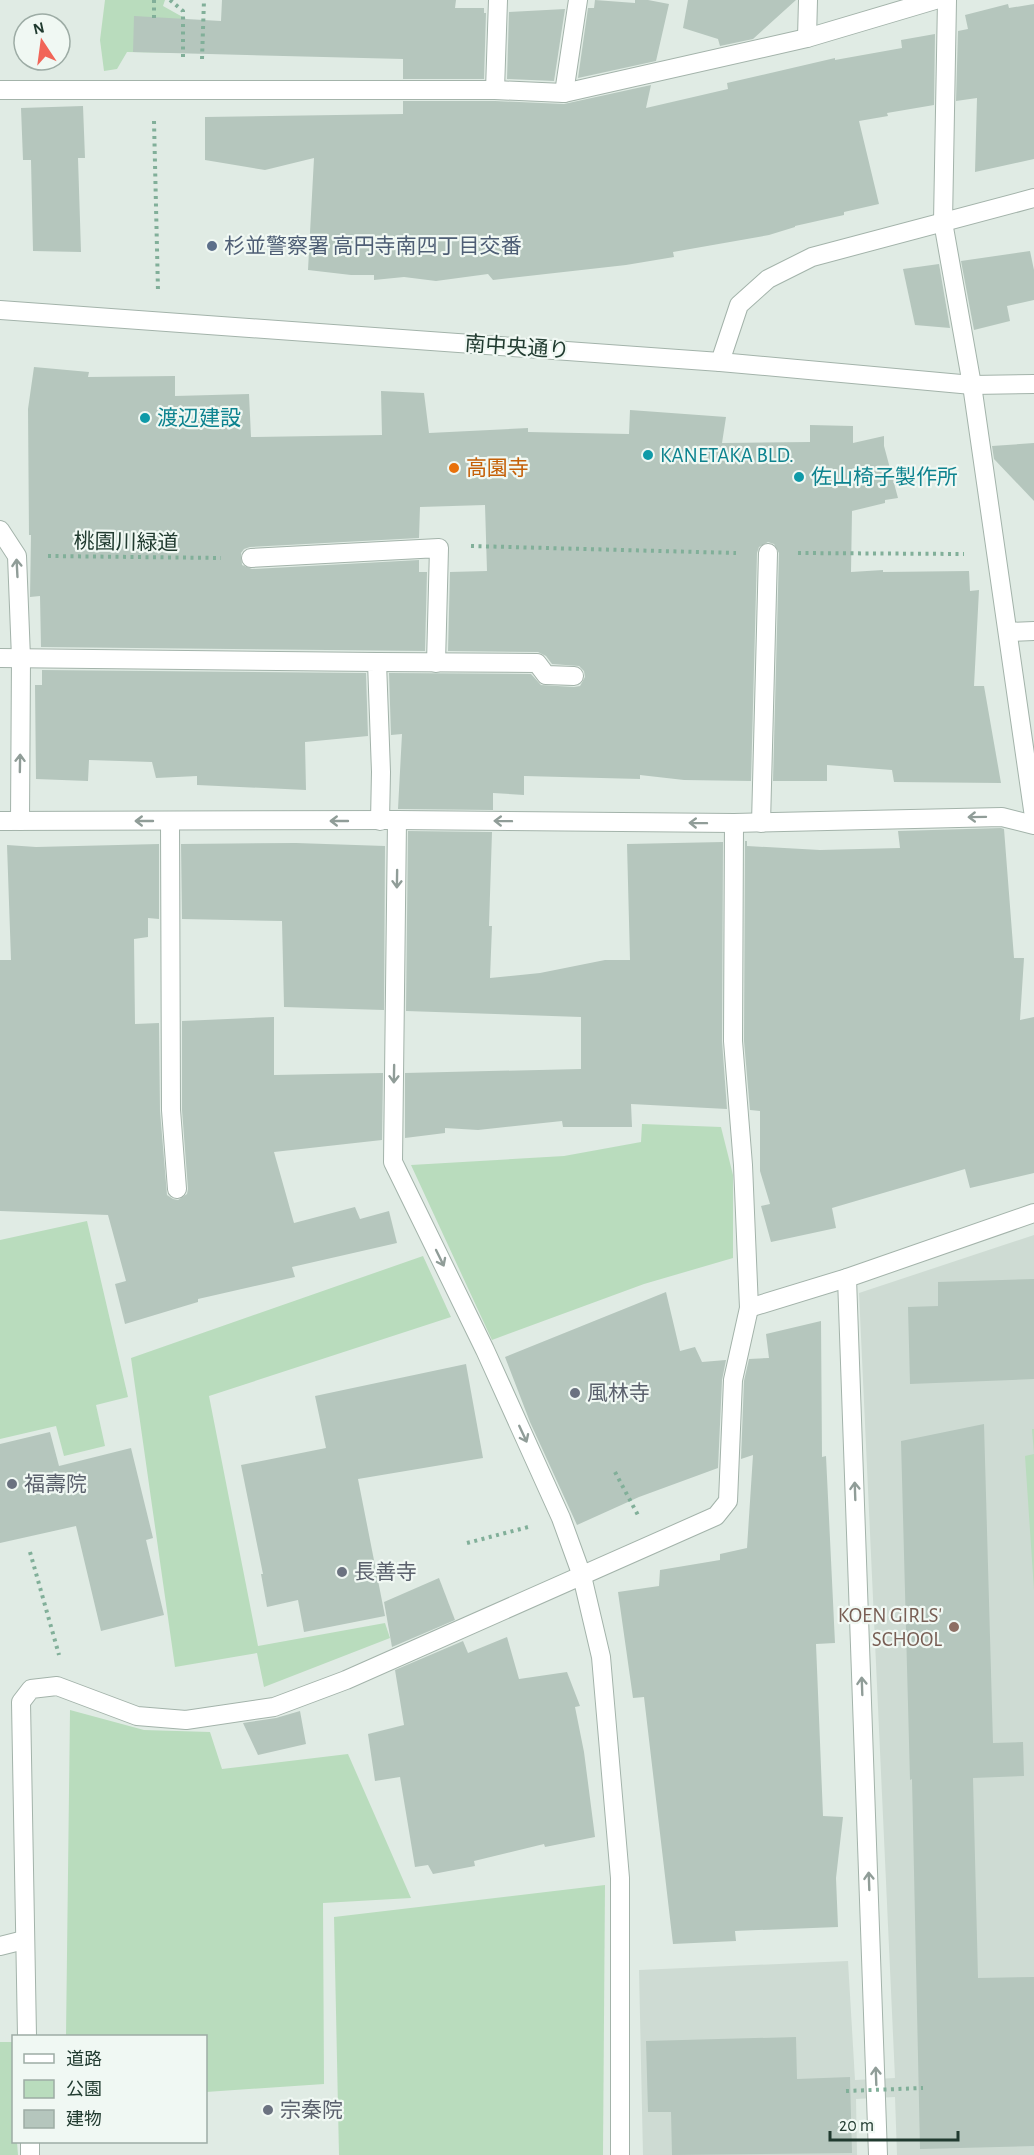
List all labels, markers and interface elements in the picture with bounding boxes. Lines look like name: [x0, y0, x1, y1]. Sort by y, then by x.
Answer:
north arrow: [12, 12, 72, 72]
text: N: [32, 19, 46, 37]
place label: 杉並警察署 高円寺南四丁目交番: [224, 235, 521, 257]
marker: 杉並警察署 高円寺南四丁目交番: [205, 239, 219, 253]
street label: 南中央通り: [464, 332, 570, 362]
place label: 渡辺建設: [157, 407, 241, 429]
marker: 渡辺建設: [138, 411, 152, 425]
place label: KANETAKA BLD.: [660, 445, 794, 466]
marker: KANETAKA BLD.: [641, 448, 655, 462]
place label: 高園寺: [466, 457, 529, 479]
marker: 高園寺: [447, 461, 461, 475]
place label: 佐山椅子製作所: [811, 466, 958, 488]
marker: 佐山椅子製作所: [792, 470, 806, 484]
street label: 桃園川緑道: [73, 530, 179, 554]
one-way arrow: [12, 559, 23, 579]
one-way arrow: [14, 753, 26, 773]
one-way arrow: [967, 812, 987, 823]
one-way arrow: [134, 815, 154, 827]
one-way arrow: [329, 815, 349, 827]
one-way arrow: [493, 815, 513, 827]
one-way arrow: [688, 817, 708, 829]
one-way arrow: [391, 868, 402, 888]
one-way arrow: [388, 1063, 400, 1083]
one-way arrow: [434, 1249, 446, 1267]
place label: 風林寺: [587, 1382, 650, 1404]
marker: 風林寺: [568, 1386, 582, 1400]
one-way arrow: [518, 1425, 529, 1443]
place label: 福壽院: [24, 1473, 87, 1495]
marker: 福壽院: [5, 1477, 19, 1491]
one-way arrow: [849, 1481, 860, 1501]
place label: 長善寺: [354, 1561, 417, 1583]
marker: 長善寺: [335, 1565, 349, 1579]
place label: KOEN GIRLS' SCHOOL: [838, 1605, 942, 1650]
marker: KOEN GIRLS' SCHOOL: [947, 1620, 961, 1634]
one-way arrow: [857, 1676, 868, 1696]
one-way arrow: [864, 1871, 875, 1891]
legend: [12, 2035, 207, 2143]
text: 道路: [66, 2049, 102, 2069]
one-way arrow: [870, 2066, 882, 2086]
text: 公園: [66, 2080, 102, 2099]
place label: 宗秦院: [280, 2099, 343, 2121]
marker: 宗秦院: [261, 2103, 275, 2117]
scale bar: [830, 2104, 958, 2142]
text: 建物: [66, 2109, 102, 2129]
text: 20 m: [839, 2117, 874, 2135]

